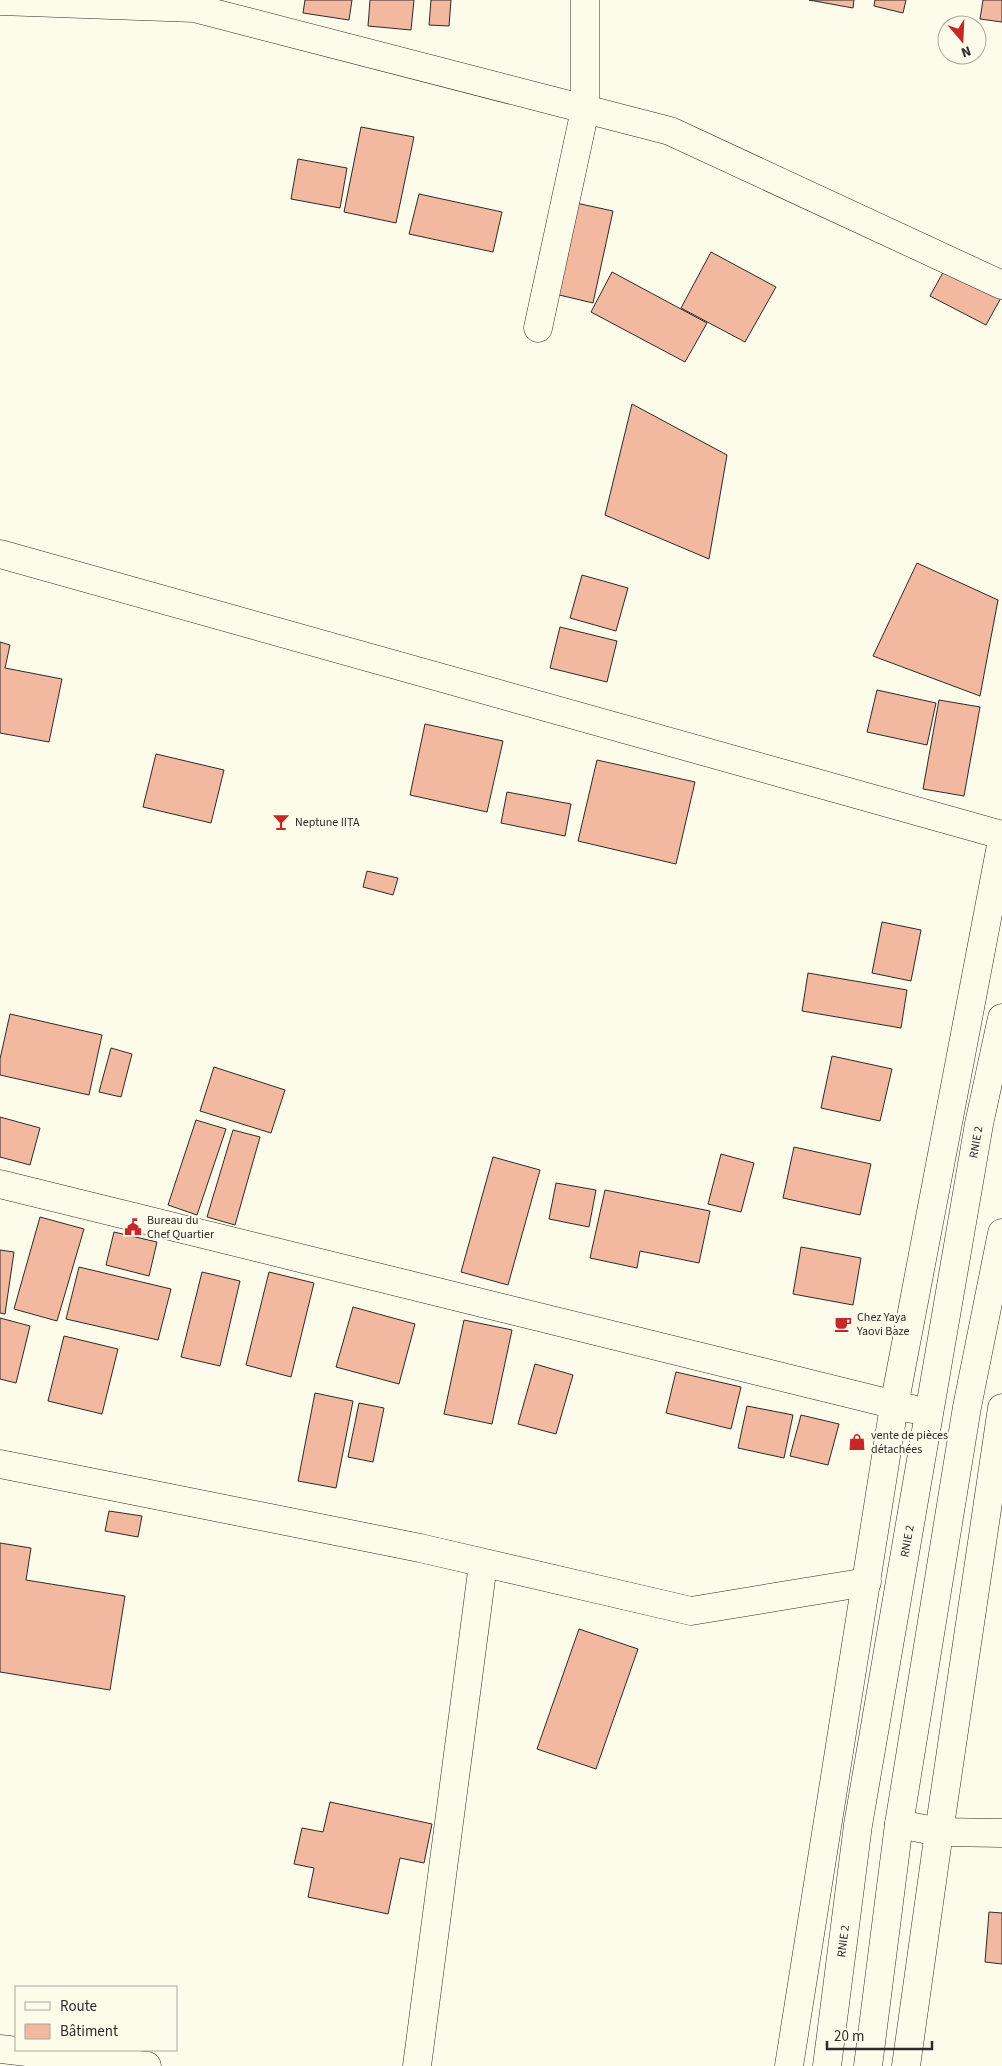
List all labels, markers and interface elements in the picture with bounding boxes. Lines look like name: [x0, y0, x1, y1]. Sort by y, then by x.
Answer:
north arrow: [937, 15, 987, 65]
text: N: [958, 40, 974, 62]
bar icon: Neptune IITA: [271, 812, 291, 832]
place label: Neptune IITA: [295, 814, 360, 831]
street label: RNIE 2: [965, 1125, 987, 1160]
place label: Bureau du Chef Quartier: [147, 1212, 215, 1243]
public building icon: Bureau du Chef Quartier: [123, 1217, 143, 1237]
place label: Chez Yaya Yaovi Baze: [856, 1309, 909, 1340]
cafe icon: Chez Yaya Yaovi Baze: [833, 1314, 853, 1334]
place label: vente de pièces détachées: [871, 1427, 948, 1458]
shop icon: vente de pièces détachées: [847, 1432, 867, 1452]
street label: RNIE 2: [896, 1524, 918, 1559]
street label: RNIE 2: [833, 1924, 854, 1958]
legend: [15, 1986, 178, 2051]
text: Route: [60, 1996, 97, 2017]
scale bar: [827, 2018, 932, 2050]
text: Bâtiment: [60, 2021, 118, 2042]
text: 20 m: [834, 2026, 864, 2047]

